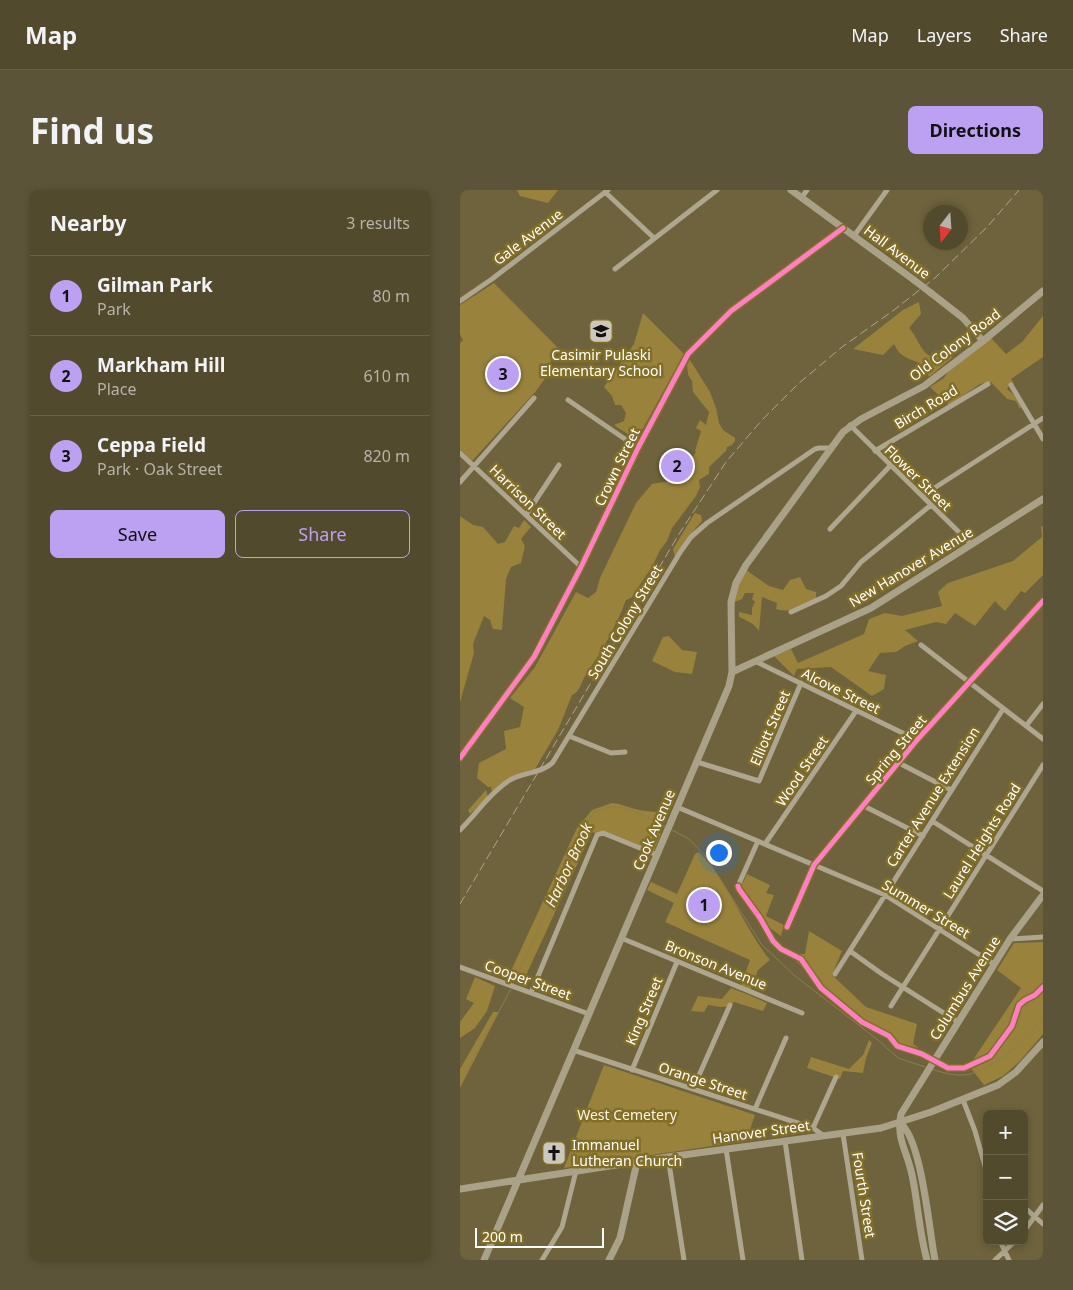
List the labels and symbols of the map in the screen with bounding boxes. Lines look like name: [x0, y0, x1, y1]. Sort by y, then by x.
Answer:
street label: Gale Avenue: [489, 204, 566, 269]
north arrow: [923, 205, 968, 250]
street label: Hall Avenue: [860, 220, 934, 283]
street label: Old Colony Road: [905, 304, 1004, 385]
school or university icon: Casimir Pulaski Elementary School: [588, 318, 614, 344]
place label: Casimir Pulaski Elementary School: [540, 345, 662, 380]
pin: 3: [487, 355, 519, 393]
street label: Birch Road: [890, 380, 961, 433]
street label: Crown Street: [589, 424, 644, 509]
street label: Flower Street: [881, 441, 956, 515]
pin: 2: [661, 447, 693, 485]
street label: Harrison Street: [486, 460, 571, 543]
street label: New Hanover Avenue: [845, 522, 976, 611]
street label: South Colony Street: [583, 561, 666, 682]
street label: Alcove Street: [799, 663, 884, 718]
street label: Elliott Street: [745, 687, 794, 768]
street label: Spring Street: [861, 711, 930, 789]
street label: Carter Avenue Extension: [882, 723, 984, 870]
street label: Wood Street: [771, 732, 832, 810]
street label: Laurel Heights Road: [938, 779, 1025, 902]
street label: Cook Avenue: [628, 786, 679, 873]
water label: Harbor Brook: [540, 819, 597, 910]
your location: [706, 840, 732, 866]
street label: Summer Street: [879, 875, 974, 942]
pin: 1: [688, 886, 720, 924]
street label: Columbus Avenue: [925, 932, 1004, 1043]
street label: Bronson Avenue: [662, 935, 770, 994]
street label: Cooper Street: [482, 955, 574, 1004]
street label: King Street: [621, 974, 666, 1048]
street label: Orange Street: [656, 1057, 750, 1104]
park label: West Cemetery: [577, 1105, 678, 1124]
street label: Hanover Street: [711, 1115, 811, 1148]
place label: Immanuel Lutheran Church: [572, 1135, 682, 1170]
church icon: Immanuel Lutheran Church: [541, 1140, 567, 1166]
street label: Fourth Street: [848, 1151, 881, 1239]
scale bar: [475, 1225, 604, 1248]

